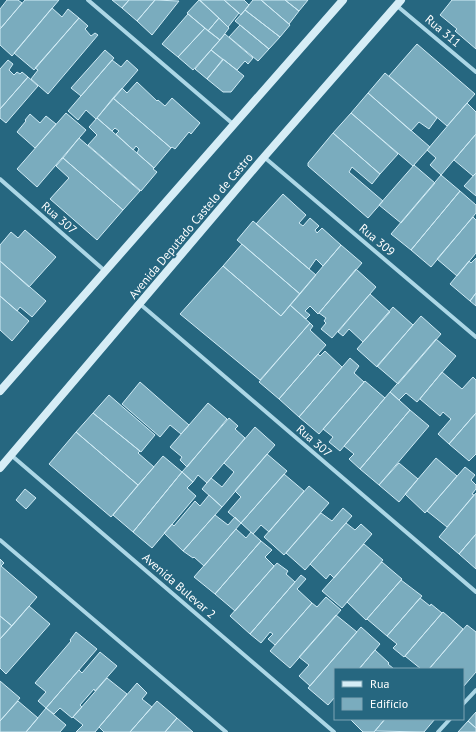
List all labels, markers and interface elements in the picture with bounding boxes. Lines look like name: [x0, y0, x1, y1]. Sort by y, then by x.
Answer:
street label: Rua 311: [422, 11, 464, 50]
street label: Avenida Deputado Castelo de Castro: [125, 150, 256, 302]
street label: Rua 307: [38, 198, 80, 237]
street label: Rua 309: [356, 220, 398, 259]
street label: Rua 307: [293, 421, 335, 460]
street label: Avenida Bulevar 2: [140, 550, 219, 622]
legend: [334, 668, 464, 720]
text: Rua: [370, 676, 389, 691]
text: Edifício: [370, 696, 408, 711]

